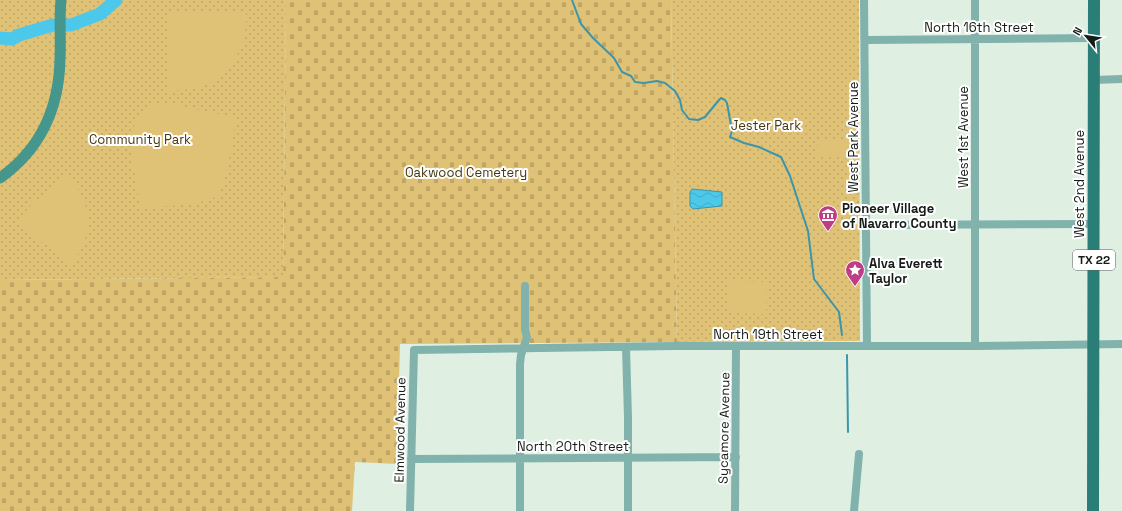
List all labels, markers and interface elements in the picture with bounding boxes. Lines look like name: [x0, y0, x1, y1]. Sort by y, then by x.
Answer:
north arrow: [1066, 16, 1106, 56]
street label: North 16th Street: [924, 19, 1034, 36]
text: N: [1069, 24, 1085, 38]
street label: West Park Avenue: [845, 81, 862, 193]
street label: West 1st Avenue: [955, 86, 972, 188]
park label: Jester Park: [731, 117, 801, 134]
street label: West 2nd Avenue: [1071, 130, 1088, 238]
park label: Community Park: [89, 131, 191, 148]
park label: Oakwood Cemetery: [405, 164, 527, 181]
place label: Pioneer Village of Navarro County: [842, 200, 956, 232]
museum icon: Pioneer Village of Navarro County: [817, 204, 839, 232]
road number: TX 22: [1073, 250, 1115, 270]
place label: Alva Everett Taylor: [869, 255, 943, 287]
place icon: Alva Everett Taylor: [844, 259, 866, 287]
street label: North 19th Street: [713, 326, 823, 343]
street label: Sycamore Avenue: [715, 372, 733, 484]
street label: Elmwood Avenue: [391, 377, 409, 483]
street label: North 20th Street: [517, 438, 629, 455]

